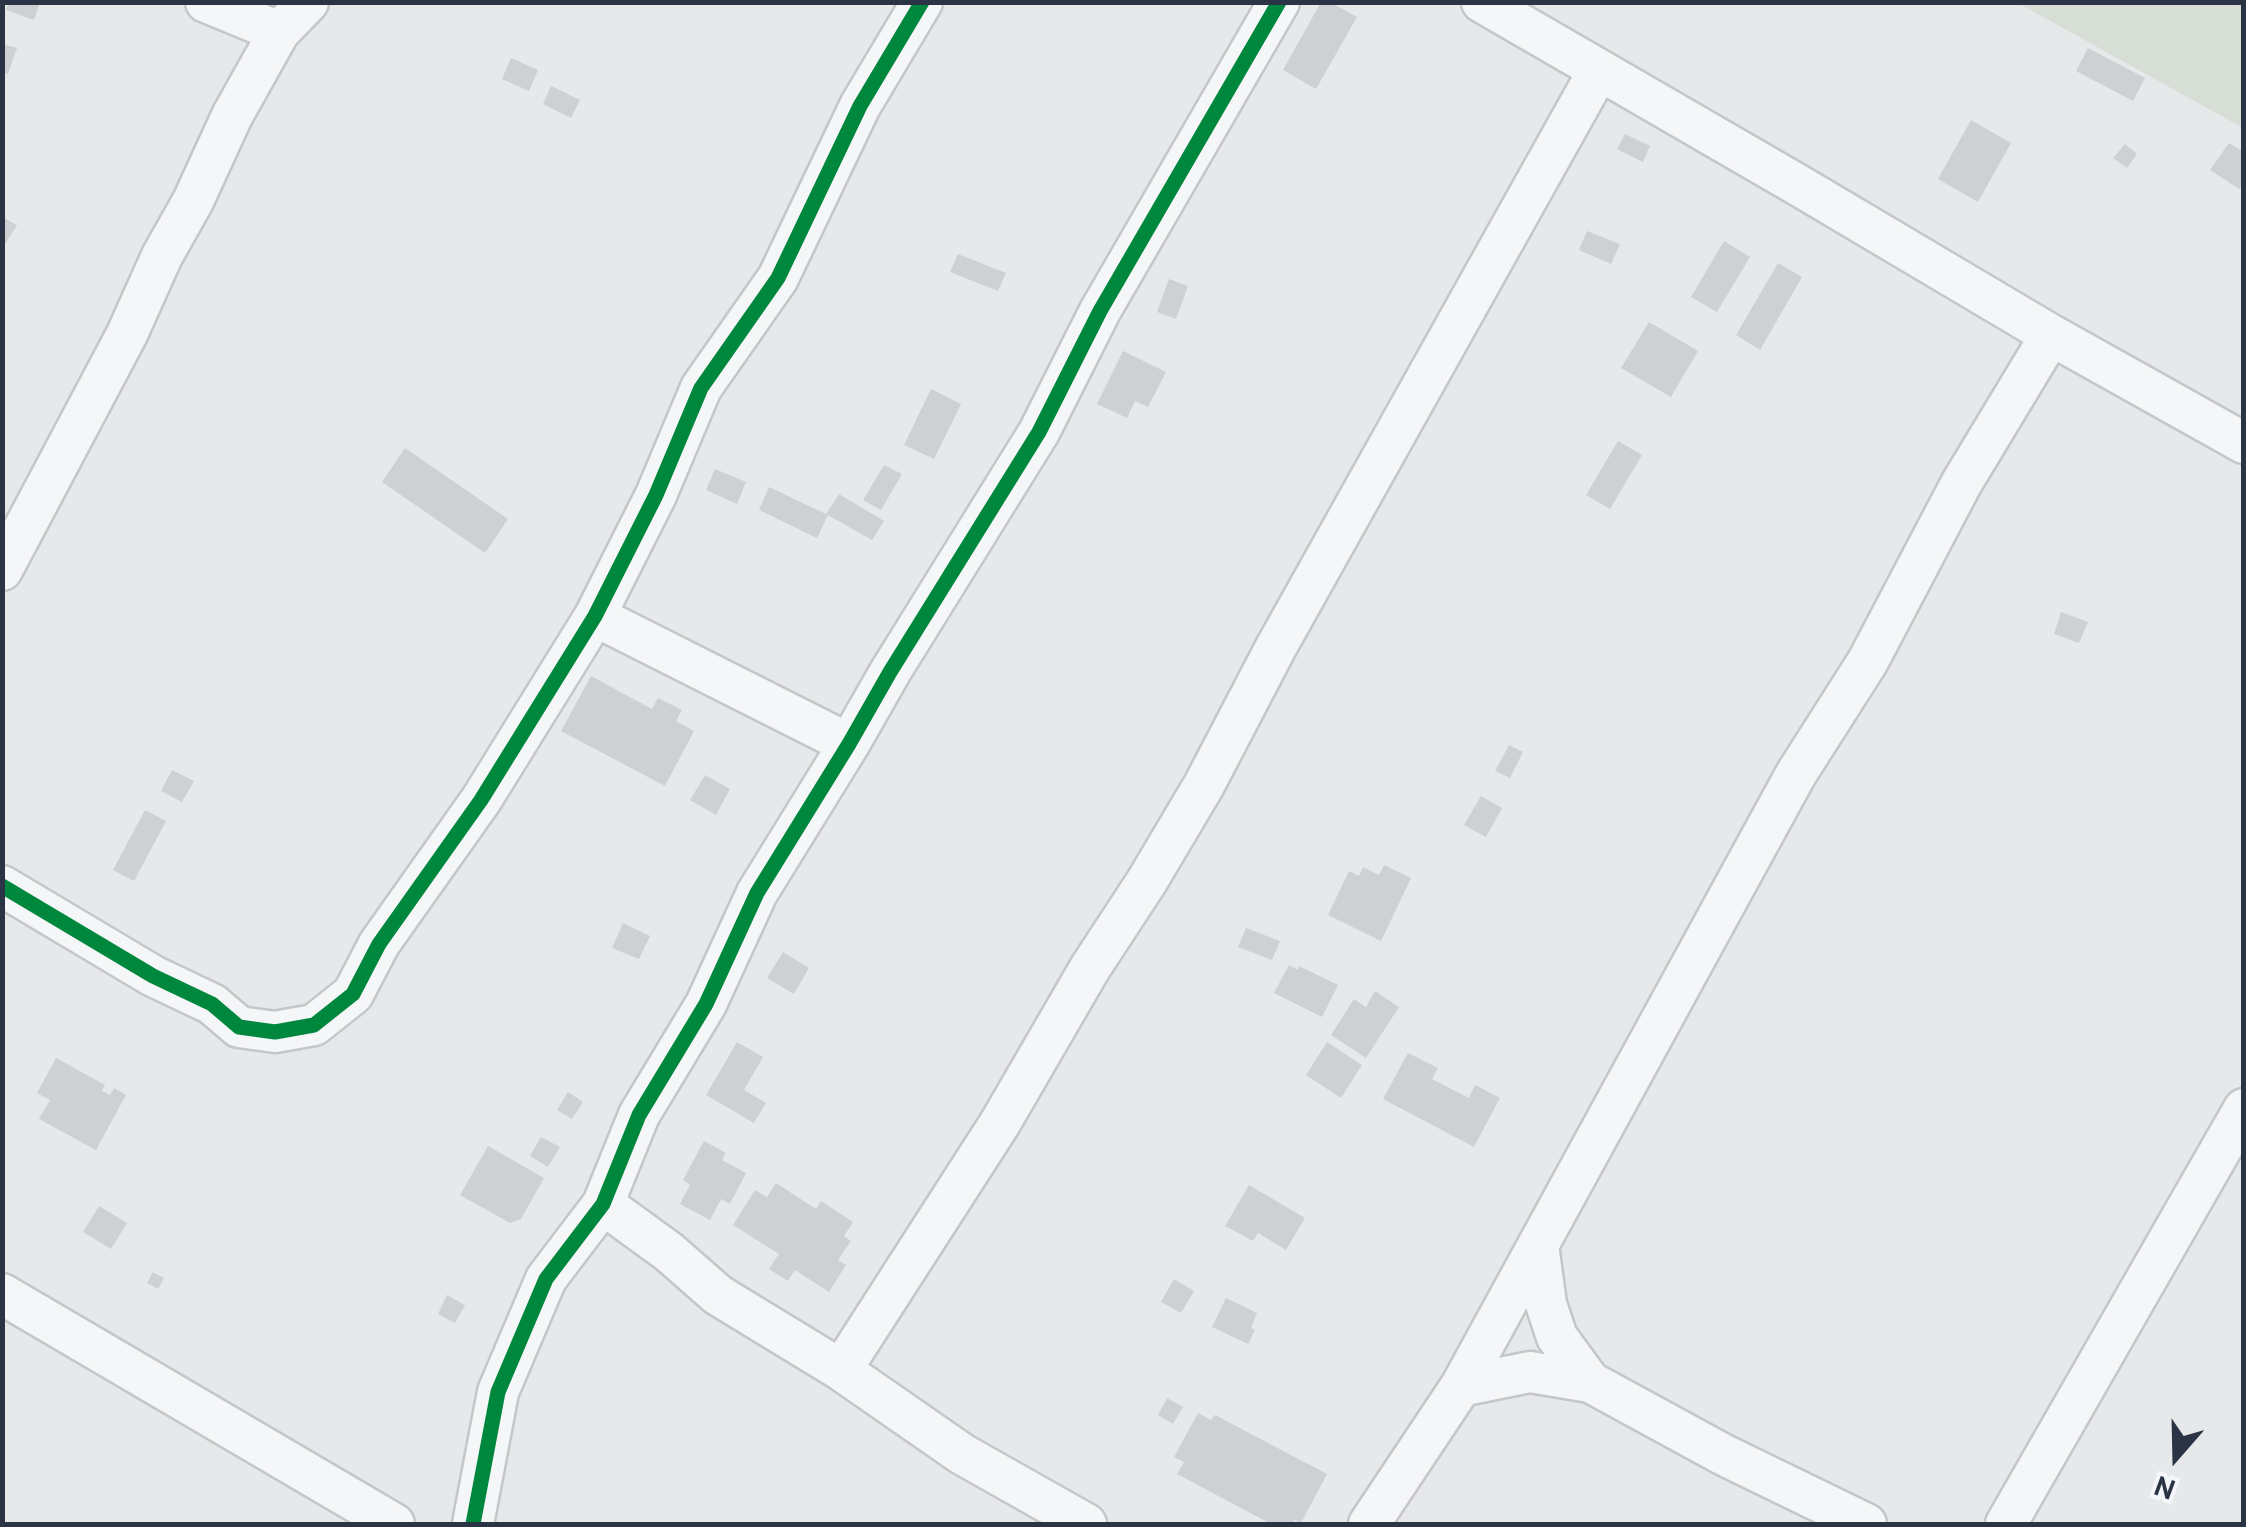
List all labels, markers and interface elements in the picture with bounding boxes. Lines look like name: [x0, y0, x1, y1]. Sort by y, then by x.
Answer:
north arrow: [2126, 1407, 2226, 1507]
text: N: [2150, 1465, 2181, 1506]

